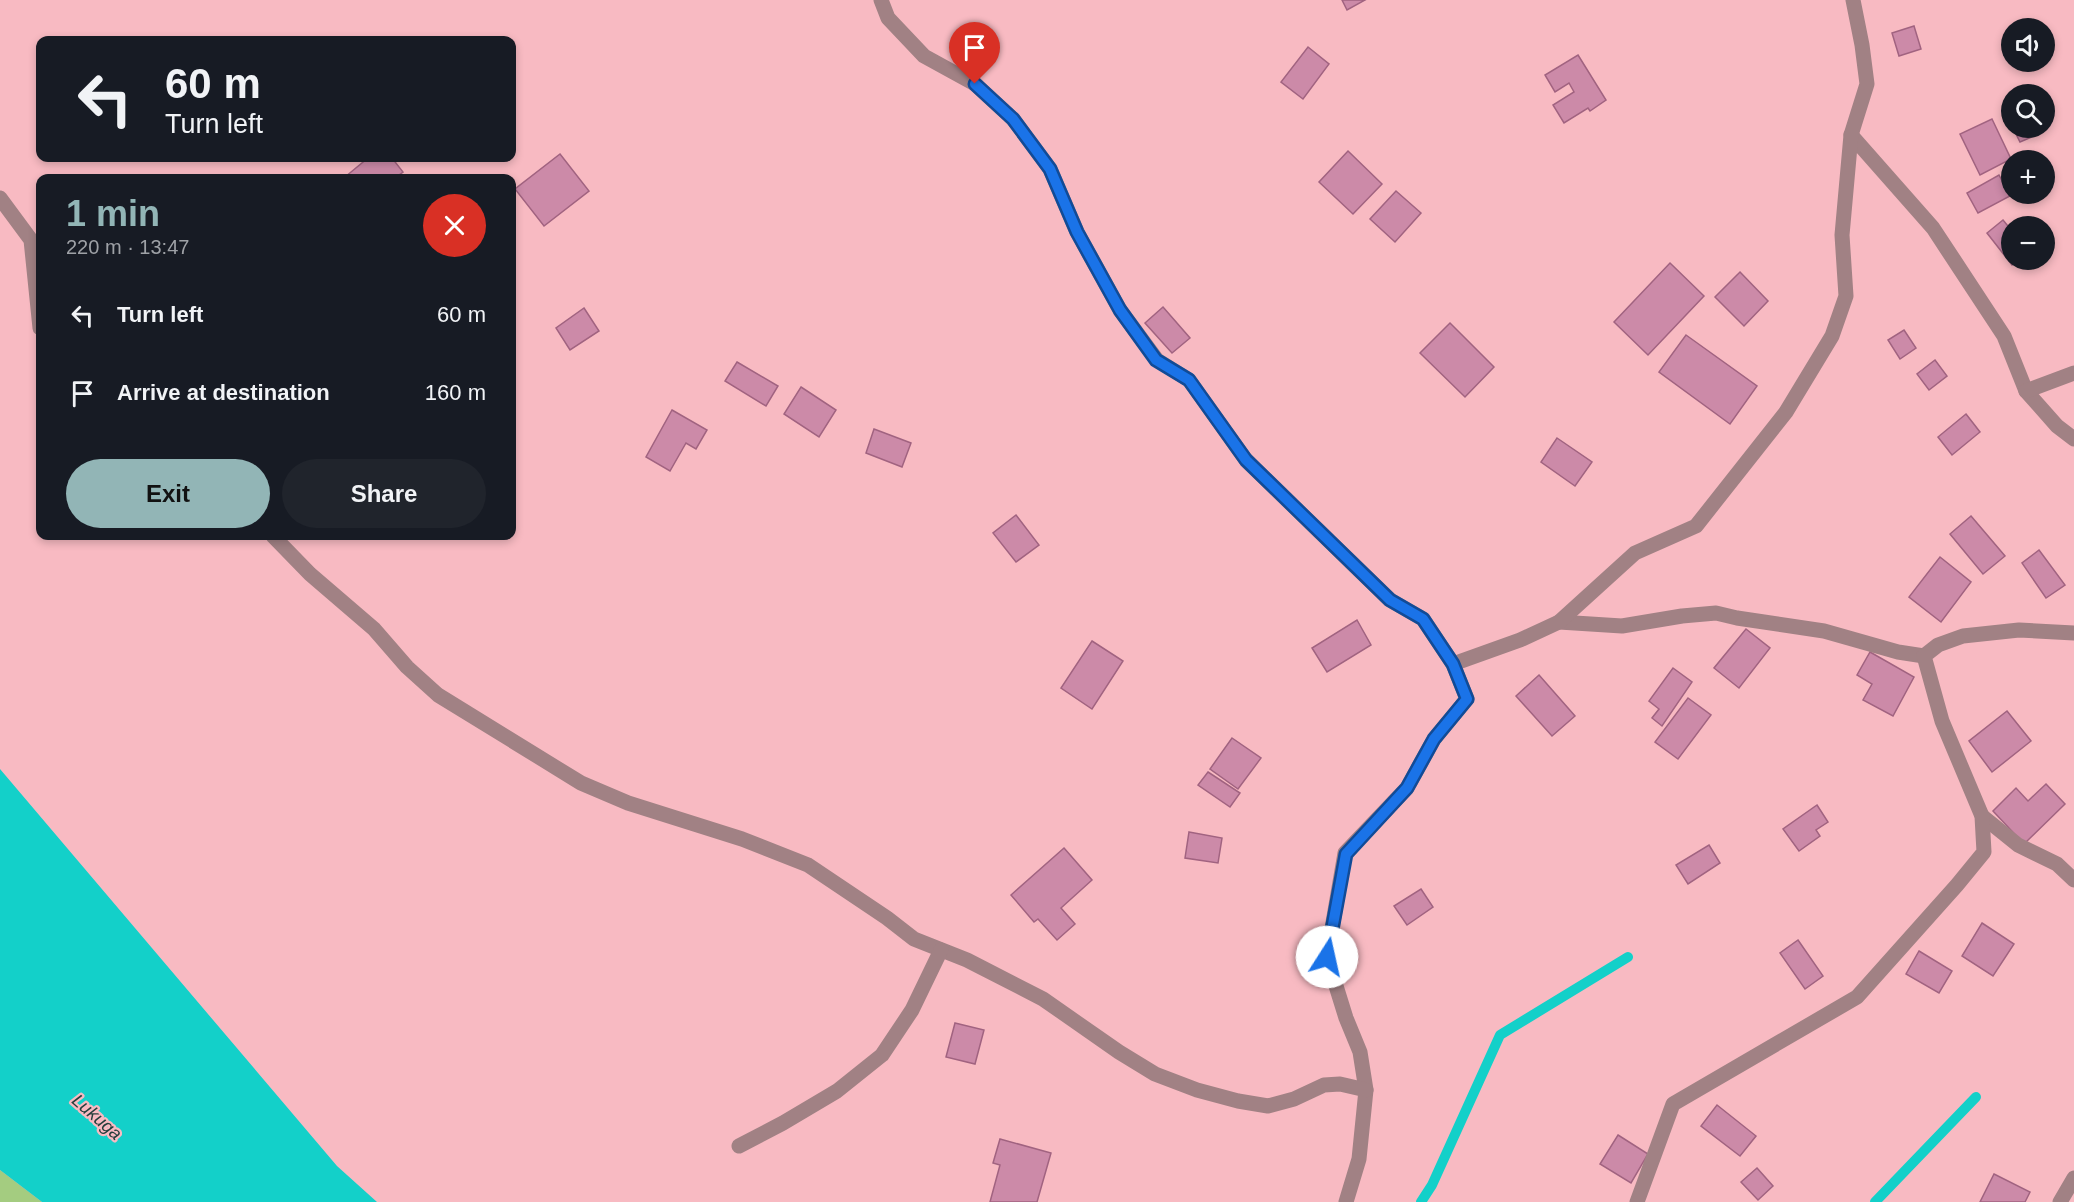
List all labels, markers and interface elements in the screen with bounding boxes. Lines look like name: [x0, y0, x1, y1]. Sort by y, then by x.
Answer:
map controls: [2001, 18, 2055, 270]
button: sound: [2001, 18, 2055, 72]
pin: [949, 22, 1000, 84]
icon: arrive: [958, 31, 991, 64]
icon: left: [66, 60, 144, 138]
text: 60 m: [165, 60, 261, 107]
button: search: [2001, 84, 2055, 138]
text: Turn left: [165, 109, 263, 139]
button: +: [2001, 150, 2055, 204]
text: 1 min: [66, 193, 160, 234]
button: close: [423, 194, 486, 257]
button: −: [2001, 216, 2055, 270]
text: 220 m · 13:47: [66, 236, 189, 258]
icon: left: [66, 299, 99, 332]
text: Turn left: [117, 302, 203, 327]
text: 60 m: [437, 302, 486, 327]
icon: arrive: [66, 377, 99, 410]
text: Arrive at destination: [117, 380, 330, 405]
text: 160 m: [425, 380, 486, 405]
button: Exit: [66, 459, 270, 528]
button: Share: [282, 459, 486, 528]
position arrow: [1295, 925, 1359, 989]
water label: Lukuga: [68, 1090, 126, 1144]

